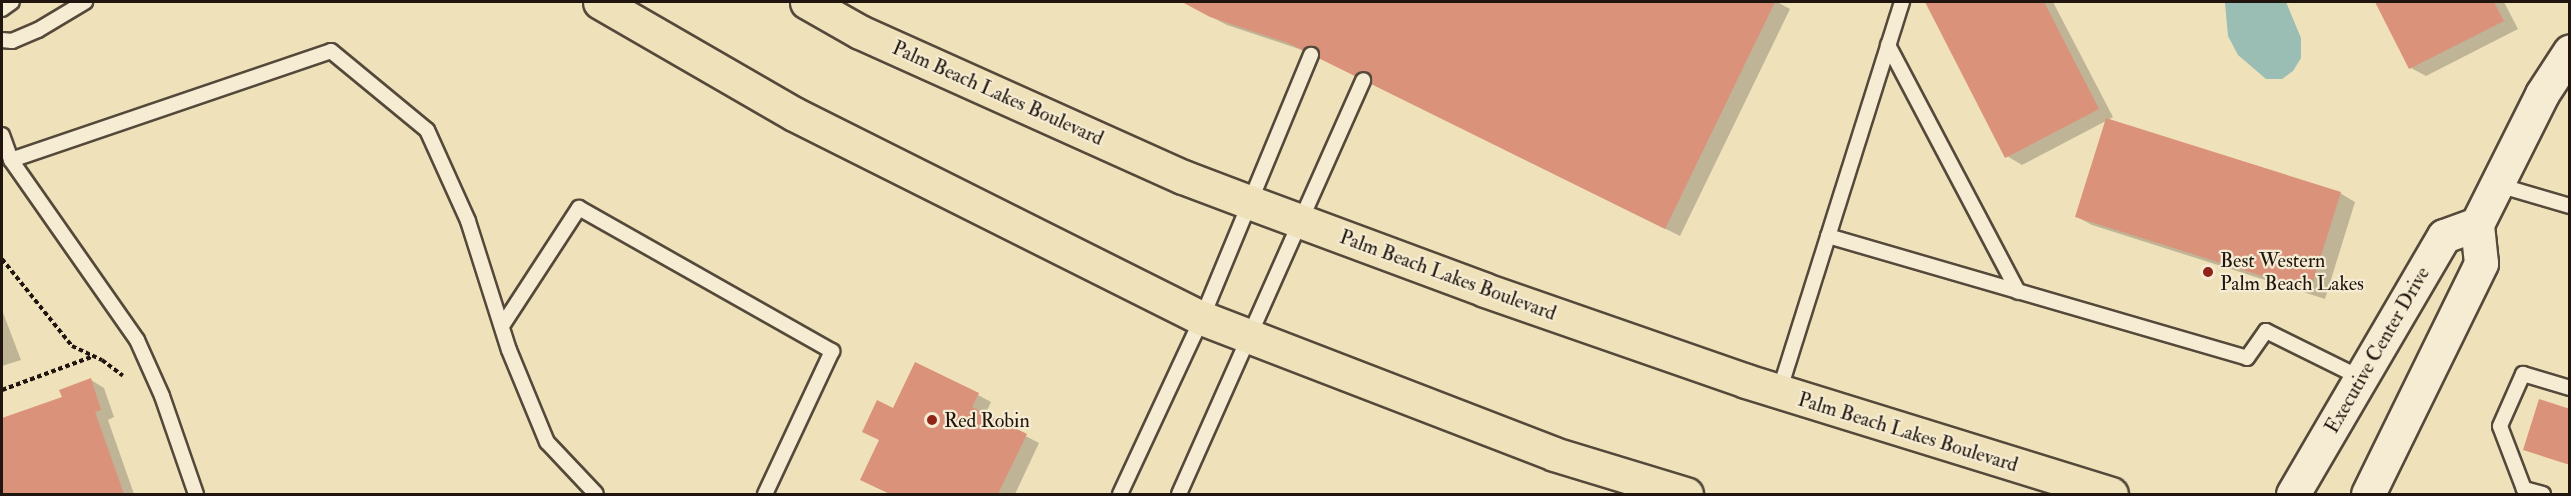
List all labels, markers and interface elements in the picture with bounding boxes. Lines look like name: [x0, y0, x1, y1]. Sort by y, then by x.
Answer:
street label: Palm Beach Lakes Boulevard: [889, 36, 1107, 150]
street label: Palm Beach Lakes Boulevard: [1337, 225, 1559, 325]
place label: Best Western Palm Beach Lakes: [2220, 248, 2364, 295]
street label: Executive Center Drive: [2320, 263, 2434, 437]
marker: Best Western Palm Beach Lakes: [2201, 265, 2215, 279]
street label: Palm Beach Lakes Boulevard: [1795, 387, 2021, 477]
place label: Red Robin: [944, 408, 1030, 432]
marker: Red Robin: [925, 413, 939, 427]

